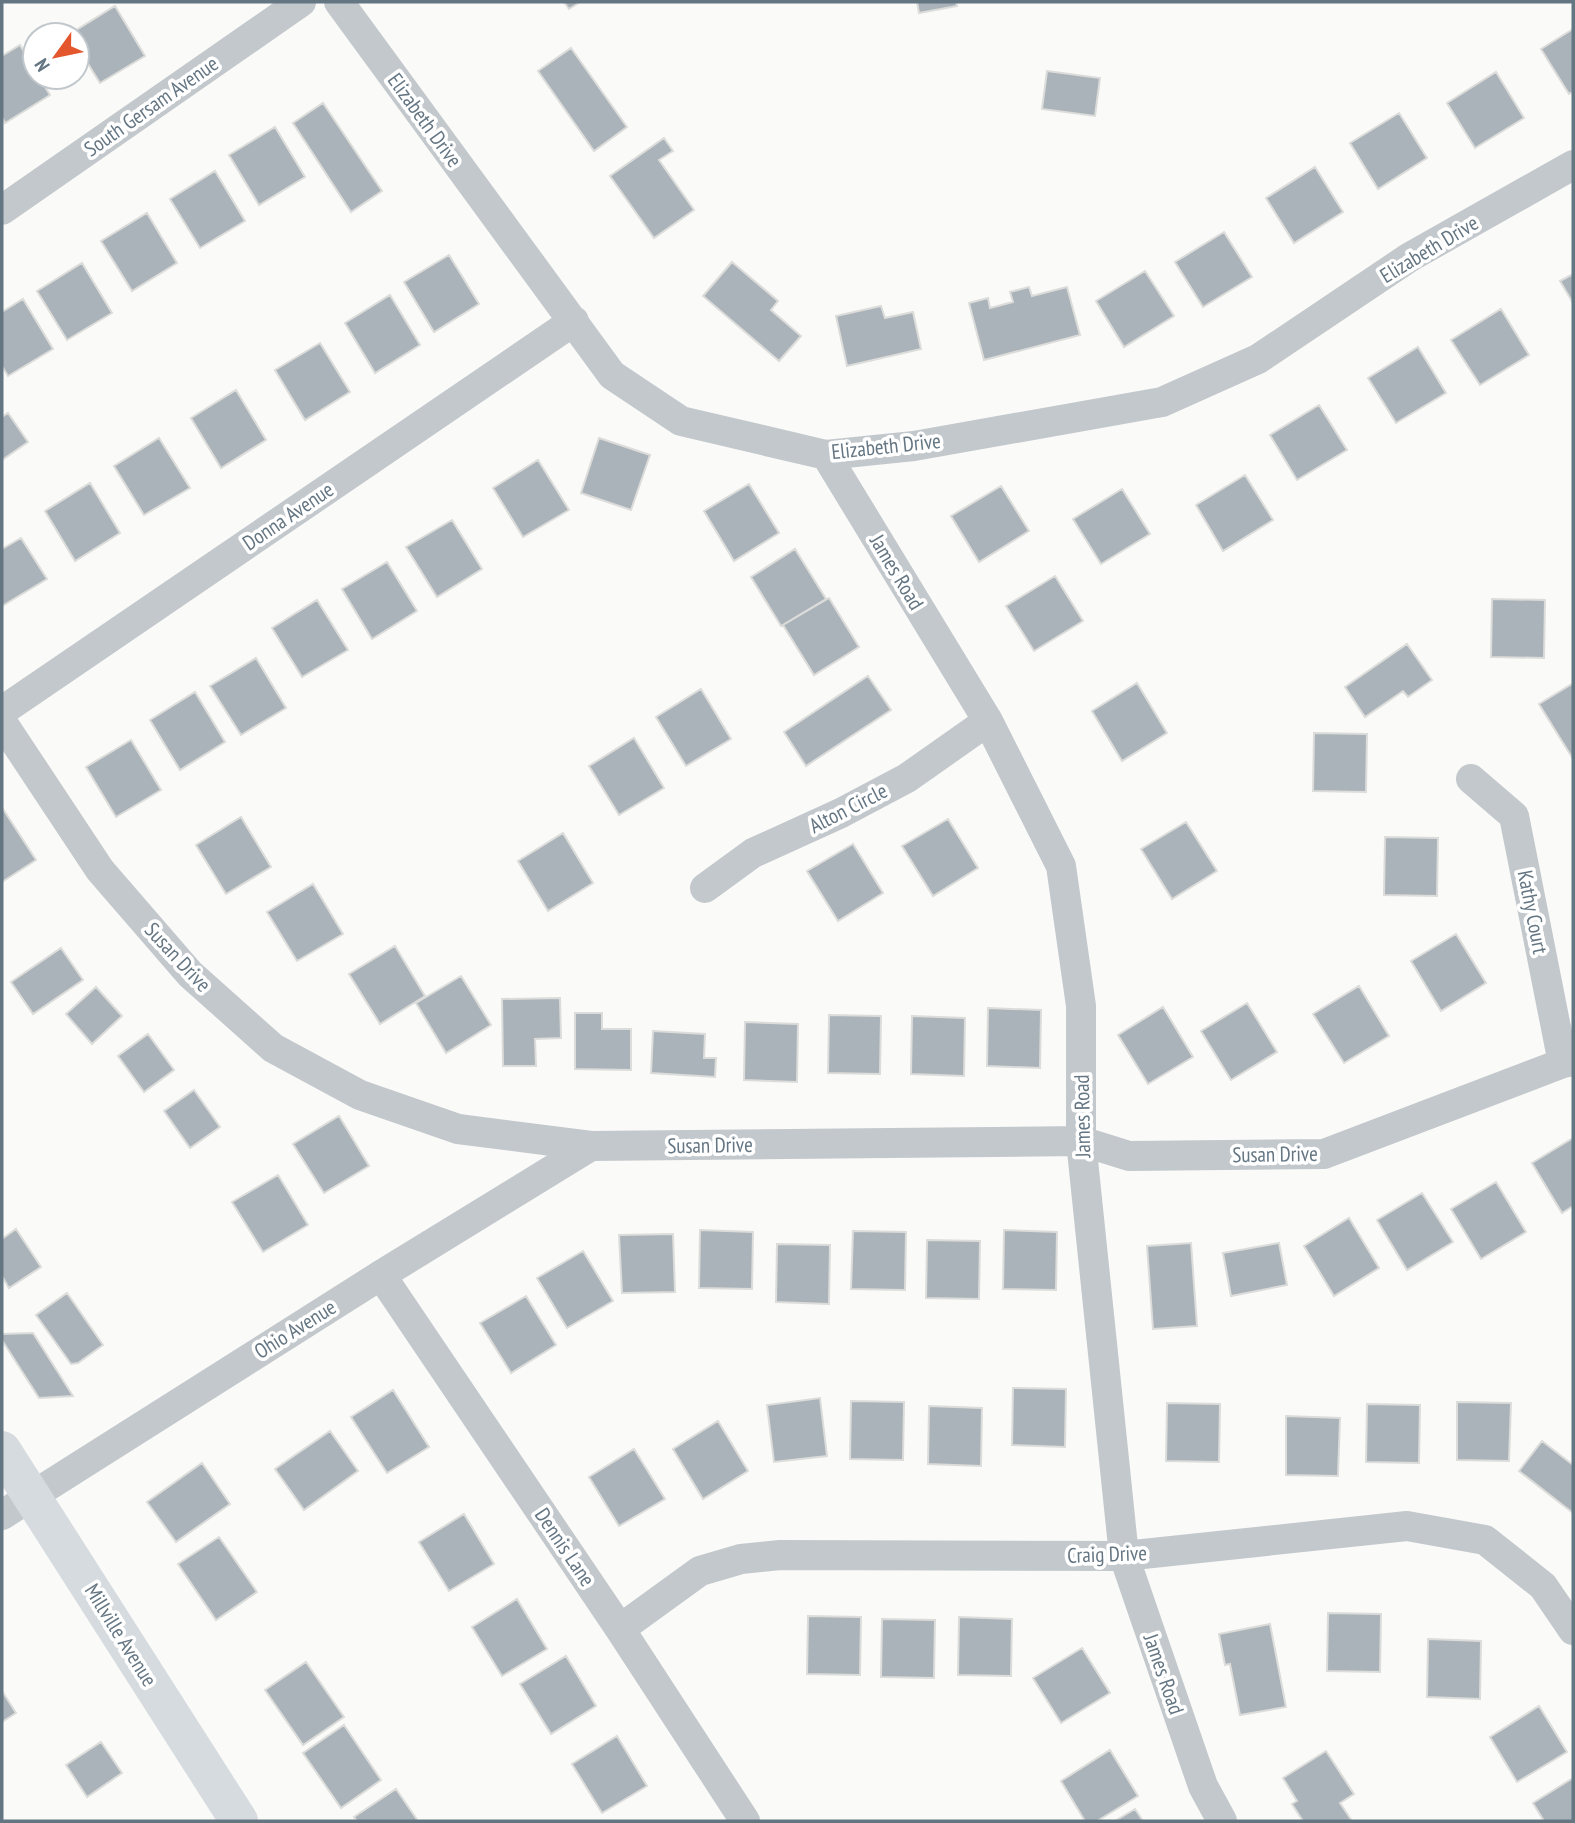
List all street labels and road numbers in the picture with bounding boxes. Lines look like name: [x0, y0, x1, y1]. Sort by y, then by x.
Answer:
street label: South Gersam Avenue: [79, 50, 223, 162]
street label: Elizabeth Drive: [382, 68, 468, 172]
street label: Elizabeth Drive: [1375, 209, 1483, 289]
street label: Elizabeth Drive: [830, 427, 942, 465]
street label: Donna Avenue: [237, 476, 339, 556]
street label: James Road: [863, 529, 930, 615]
street label: Alton Circle: [804, 777, 892, 839]
street label: Kathy Court: [1512, 868, 1554, 956]
street label: Susan Drive: [139, 917, 217, 997]
street label: James Road: [1068, 1074, 1096, 1159]
street label: Susan Drive: [667, 1131, 753, 1159]
street label: Susan Drive: [1232, 1140, 1318, 1168]
street label: Ohio Avenue: [249, 1293, 341, 1365]
street label: Dennis Lane: [529, 1503, 601, 1591]
street label: Craig Drive: [1067, 1539, 1147, 1569]
street label: Millville Avenue: [79, 1579, 163, 1691]
street label: James Road: [1137, 1629, 1190, 1718]

